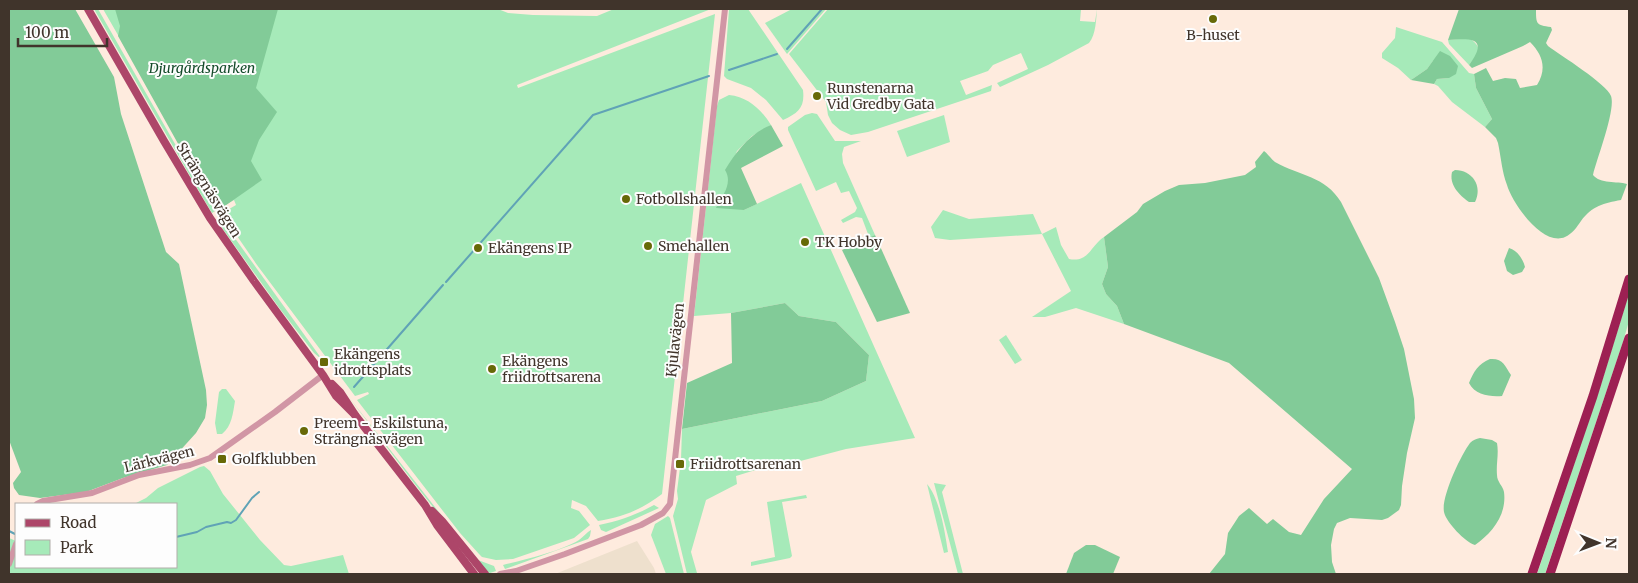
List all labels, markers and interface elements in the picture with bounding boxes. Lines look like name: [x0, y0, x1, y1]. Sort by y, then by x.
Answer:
marker: B-huset: [1207, 13, 1219, 25]
scale bar: [18, 15, 106, 47]
text: 100 m: [25, 23, 69, 42]
place label: B-huset: [1186, 26, 1240, 44]
park label: Djurgårdsparken: [148, 59, 255, 77]
place label: Runstenarna Vid Gredby Gata: [826, 79, 935, 113]
marker: Runstenarna Vid Gredby Gata: [811, 90, 823, 102]
street label: Strängnäsvägen: [172, 139, 246, 241]
place label: Fotbollshallen: [636, 190, 732, 208]
marker: Fotbollshallen: [620, 193, 632, 205]
place label: TK Hobby: [815, 233, 883, 251]
marker: TK Hobby: [799, 236, 811, 248]
place label: Smehallen: [658, 237, 729, 255]
place label: Ekängens IP: [488, 239, 572, 257]
marker: Smehallen: [642, 240, 654, 252]
marker: Ekängens IP: [472, 242, 484, 254]
street label: Kjulavägen: [662, 302, 688, 378]
place label: Ekängens idrottsplats: [334, 345, 412, 379]
place label: Ekängens friidrottsarena: [502, 352, 602, 386]
marker: Ekängens idrottsplats: [318, 356, 330, 368]
marker: Ekängens friidrottsarena: [486, 363, 498, 375]
place label: Preem - Eskilstuna, Strängnäsvägen: [314, 414, 448, 448]
marker: Preem - Eskilstuna, Strängnäsvägen: [298, 425, 310, 437]
street label: Lärkvägen: [122, 442, 196, 476]
place label: Golfklubben: [232, 450, 316, 468]
marker: Golfklubben: [216, 453, 228, 465]
place label: Friidrottsarenan: [690, 455, 801, 473]
marker: Friidrottsarenan: [674, 458, 686, 470]
legend: [15, 503, 178, 568]
text: Road: [60, 513, 96, 532]
north arrow: [1573, 518, 1623, 568]
text: Park: [60, 538, 94, 557]
text: N: [1602, 538, 1620, 549]

